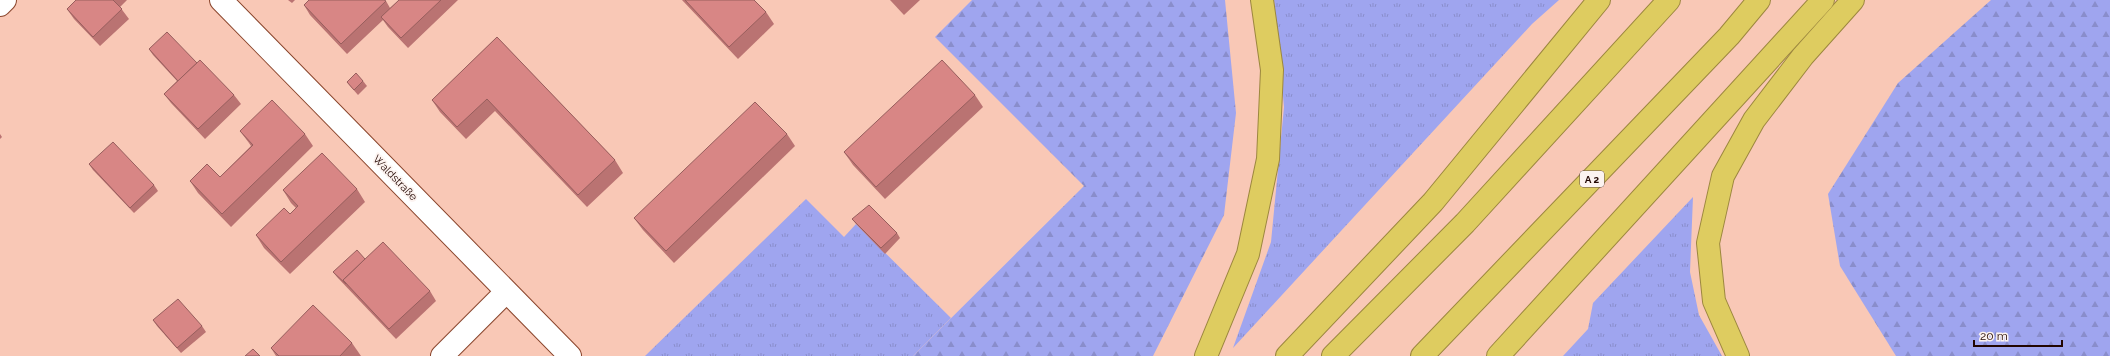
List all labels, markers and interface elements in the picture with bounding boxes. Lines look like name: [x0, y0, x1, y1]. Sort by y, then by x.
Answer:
street label: Waldstraße: [370, 153, 420, 204]
road number: A 2: [1580, 171, 1604, 187]
scale bar: [1974, 322, 2062, 348]
text: 20 m: [1980, 329, 2008, 343]

